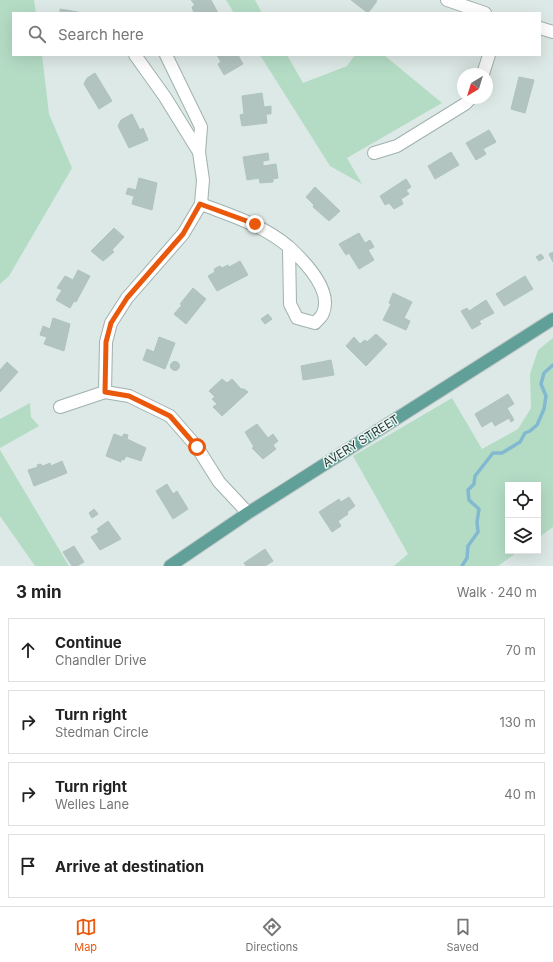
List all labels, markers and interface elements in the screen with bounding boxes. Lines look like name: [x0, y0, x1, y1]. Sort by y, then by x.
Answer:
search box: [12, 12, 541, 56]
icon: search: [26, 23, 48, 45]
text: Search here: [58, 25, 144, 44]
north arrow: [457, 68, 493, 104]
route end: [246, 215, 264, 233]
street label: AVERY STREET: [320, 411, 402, 470]
route start: [188, 438, 206, 456]
map controls: [505, 482, 541, 554]
button: locate: [505, 482, 541, 518]
button: layers: [505, 518, 541, 554]
text: 3 min: [16, 582, 62, 602]
text: Walk · 240 m: [457, 584, 537, 600]
text: Continue: [55, 633, 122, 652]
icon: ahead: [17, 639, 39, 661]
text: 70 m: [506, 642, 536, 658]
text: Chandler Drive: [55, 652, 147, 668]
text: Turn right: [55, 705, 127, 724]
icon: right: [17, 711, 39, 733]
text: 130 m: [499, 714, 536, 730]
text: Stedman Circle: [55, 724, 149, 740]
text: Turn right: [55, 777, 127, 796]
icon: right: [17, 783, 39, 805]
text: 40 m: [504, 786, 536, 802]
text: Welles Lane: [55, 796, 129, 812]
icon: arrive: [17, 855, 39, 877]
text: Arrive at destination: [55, 857, 204, 876]
tab: Map: [74, 916, 97, 954]
tab: Directions: [246, 916, 298, 954]
tab: Saved: [447, 916, 479, 954]

